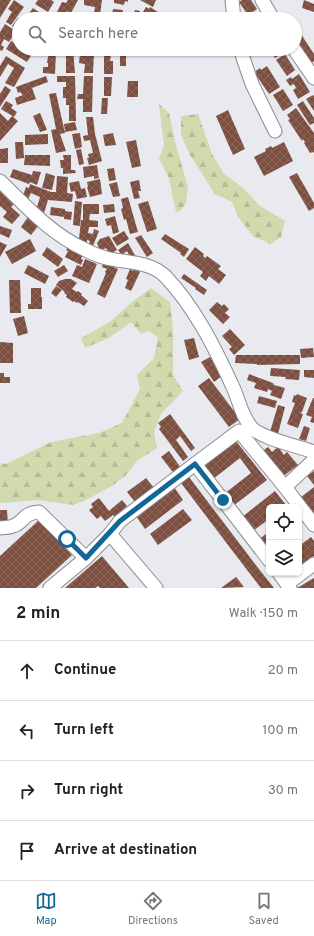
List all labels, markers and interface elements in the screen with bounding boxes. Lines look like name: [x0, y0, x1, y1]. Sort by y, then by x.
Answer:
search box: [12, 12, 302, 56]
icon: search: [26, 23, 48, 45]
text: Search here: [58, 25, 138, 44]
route end: [214, 491, 232, 509]
map controls: [266, 504, 302, 576]
button: locate: [266, 504, 302, 540]
route start: [58, 530, 76, 548]
button: layers: [266, 540, 302, 576]
text: 2 min: [16, 603, 60, 625]
text: Walk · 150 m: [229, 606, 298, 622]
icon: ahead: [16, 660, 38, 682]
text: Continue: [54, 661, 116, 680]
text: 20 m: [268, 663, 298, 679]
icon: left: [16, 720, 38, 742]
text: Turn left: [54, 721, 114, 740]
text: 100 m: [262, 723, 298, 739]
icon: right: [16, 780, 38, 802]
text: Turn right: [54, 781, 123, 800]
text: 30 m: [268, 783, 298, 799]
icon: arrive: [16, 840, 38, 862]
text: Arrive at destination: [54, 841, 197, 860]
tab: Map: [35, 890, 57, 928]
tab: Directions: [128, 890, 178, 928]
tab: Saved: [248, 890, 279, 928]

